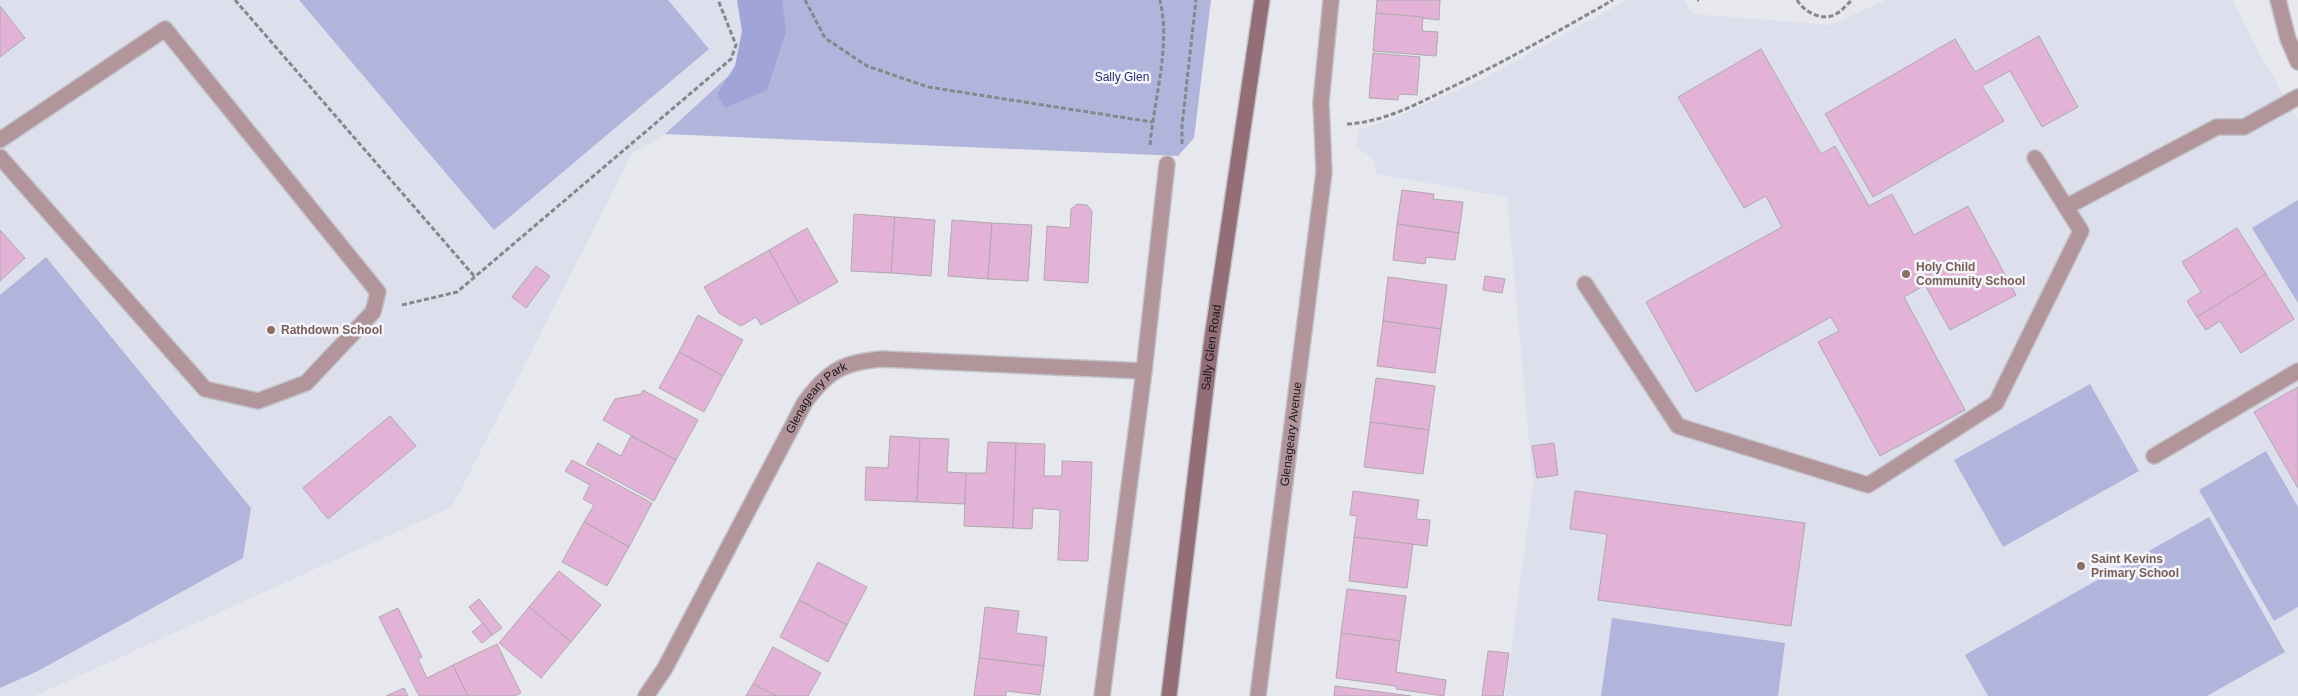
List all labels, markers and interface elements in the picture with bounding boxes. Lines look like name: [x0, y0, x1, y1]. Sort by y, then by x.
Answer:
park label: Sally Glen: [1095, 70, 1149, 84]
place label: Holy Child Community School: [1916, 260, 2025, 288]
marker: Holy Child Community School: [1900, 268, 1912, 280]
street label: Sally Glen Road: [1199, 303, 1224, 391]
place label: Rathdown School: [281, 323, 382, 337]
marker: Rathdown School: [265, 324, 277, 336]
street label: Glenageary Park: [783, 359, 850, 436]
street label: Glenageary Avenue: [1277, 381, 1305, 487]
place label: Saint Kevins Primary School: [2091, 552, 2179, 580]
marker: Saint Kevins Primary School: [2075, 560, 2087, 572]

